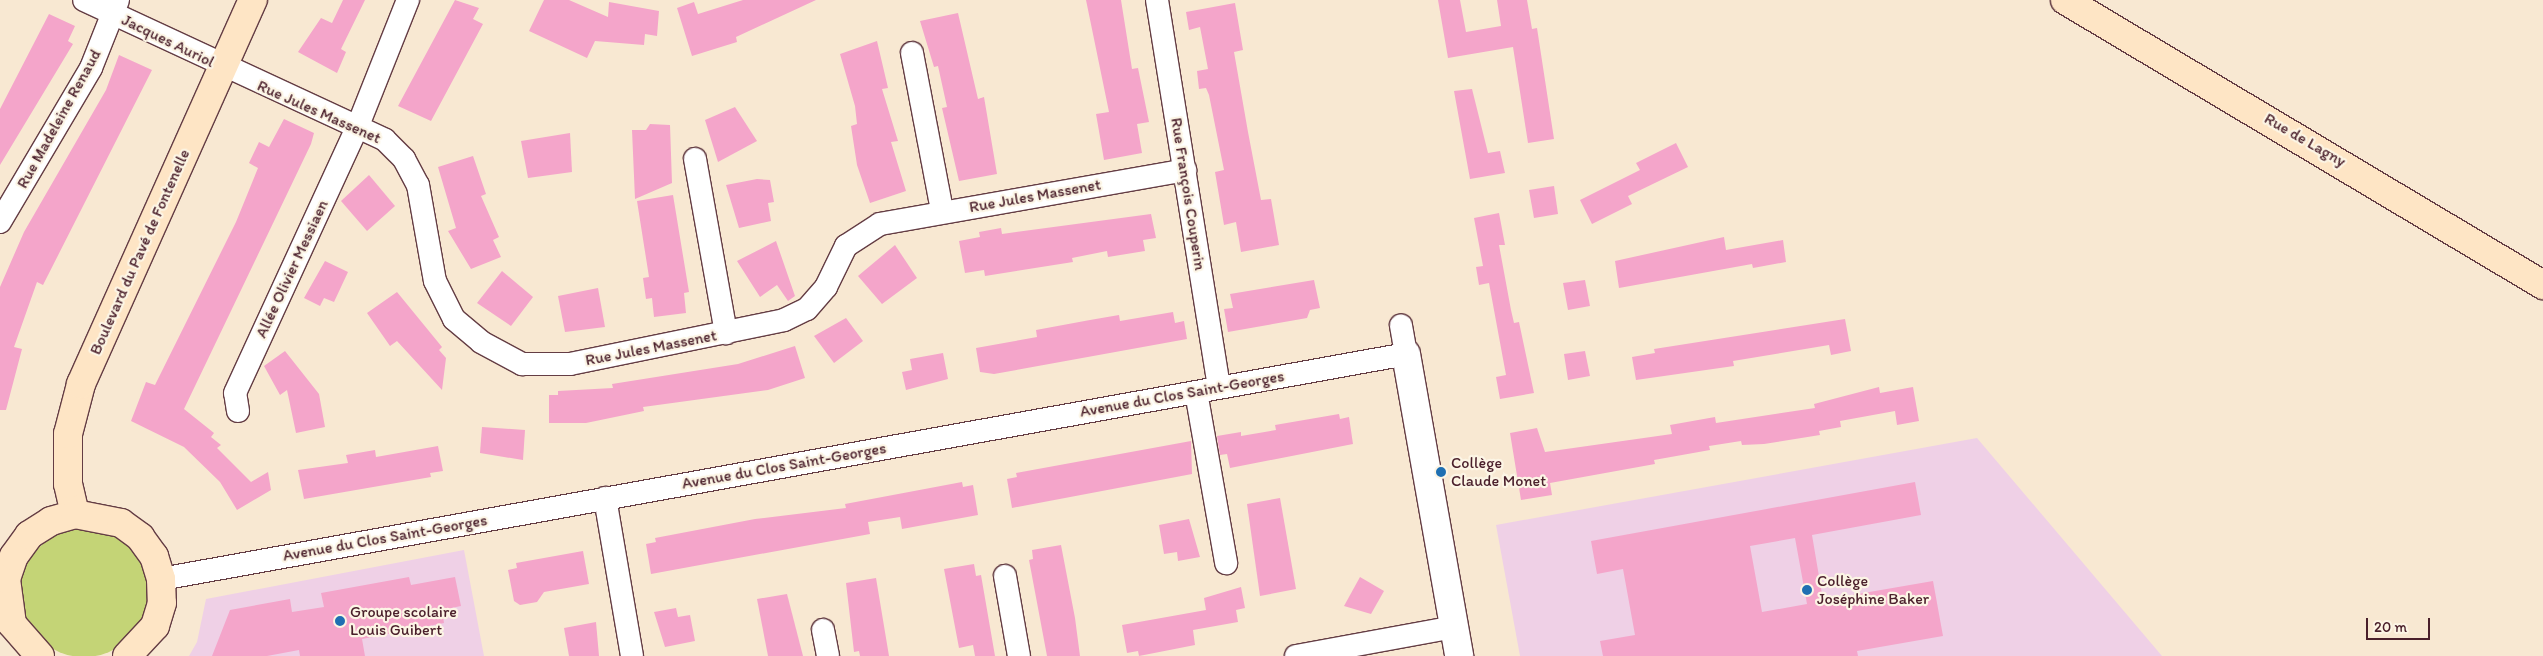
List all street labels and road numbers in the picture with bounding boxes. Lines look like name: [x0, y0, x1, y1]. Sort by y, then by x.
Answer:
street label: Jacques Auriol: [118, 10, 218, 72]
street label: Rue Madeleine Renaud: [13, 46, 105, 192]
street label: Rue Jules Massenet: [254, 76, 384, 148]
street label: Rue de Lagny: [2261, 109, 2349, 171]
street label: Rue François Couperin: [1166, 116, 1210, 272]
street label: Boulevard du Pavé de Fontenelle: [86, 146, 194, 358]
street label: Rue Jules Massenet: [967, 175, 1103, 217]
street label: Allée Olivier Messiaen: [251, 196, 333, 342]
street label: Rue Jules Massenet: [583, 326, 719, 370]
street label: Avenue du Clos Saint-Georges: [1078, 367, 1286, 421]
street label: Avenue du Clos Saint-Georges: [680, 439, 888, 493]
street label: Avenue du Clos Saint-Georges: [281, 511, 489, 565]

